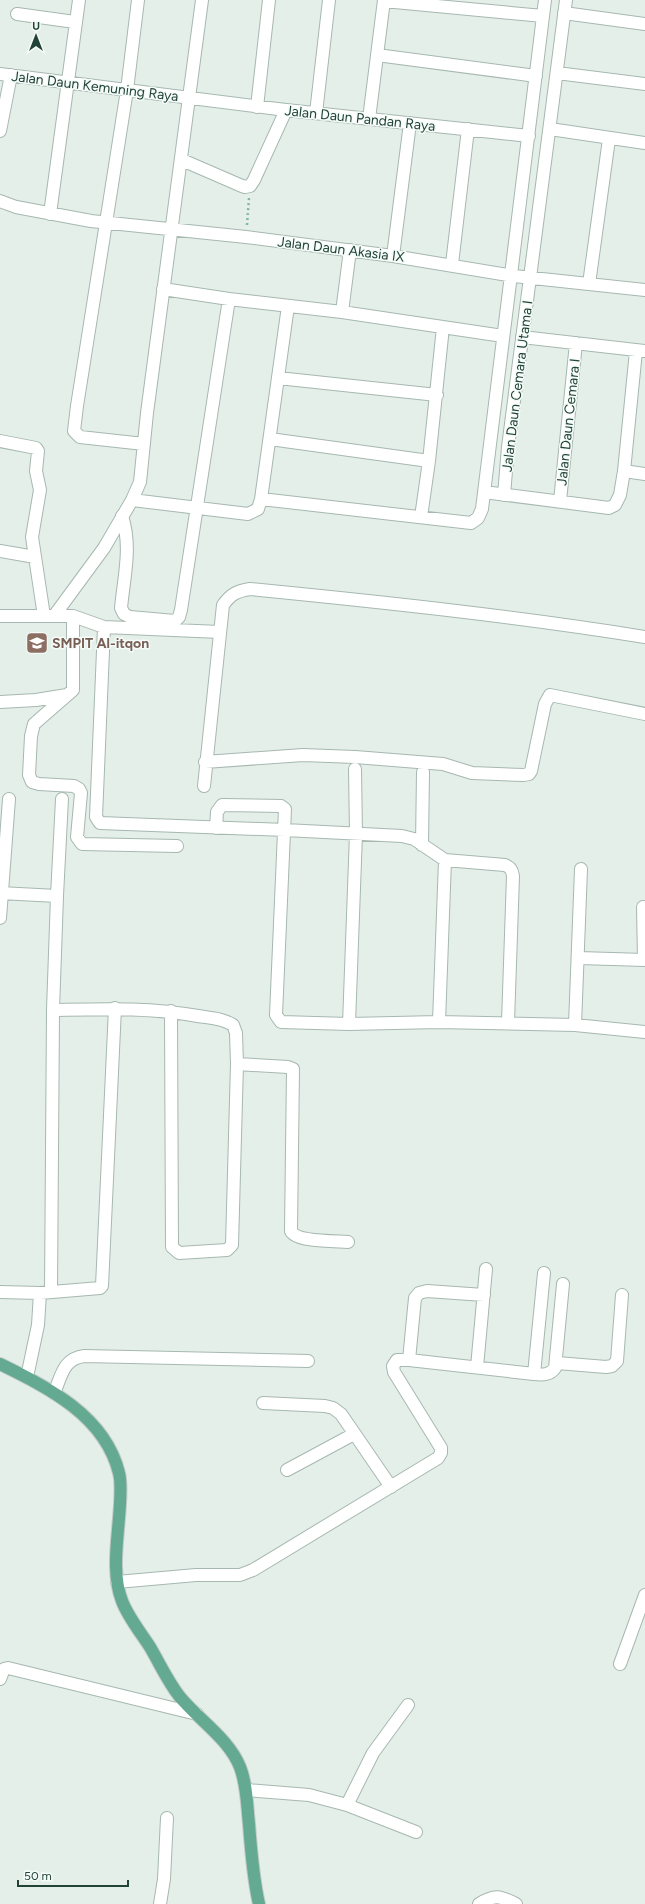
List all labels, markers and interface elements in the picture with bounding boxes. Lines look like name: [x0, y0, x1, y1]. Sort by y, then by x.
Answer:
north arrow: [16, 16, 56, 56]
text: U: [32, 20, 40, 33]
street label: Jalan Daun Kemuning Raya: [10, 68, 179, 105]
street label: Jalan Daun Pandan Raya: [284, 102, 436, 135]
street label: Jalan Daun Akasia IX: [277, 233, 406, 266]
street label: Jalan Daun Cemara Utama I: [499, 299, 536, 473]
street label: Jalan Daun Cemara I: [553, 358, 584, 486]
school or university icon: SMPIT Al-itqon: [24, 630, 50, 656]
place label: SMPIT Al-itqon: [52, 635, 149, 652]
scale bar: [18, 1862, 128, 1888]
text: 50 m: [24, 1869, 52, 1883]

